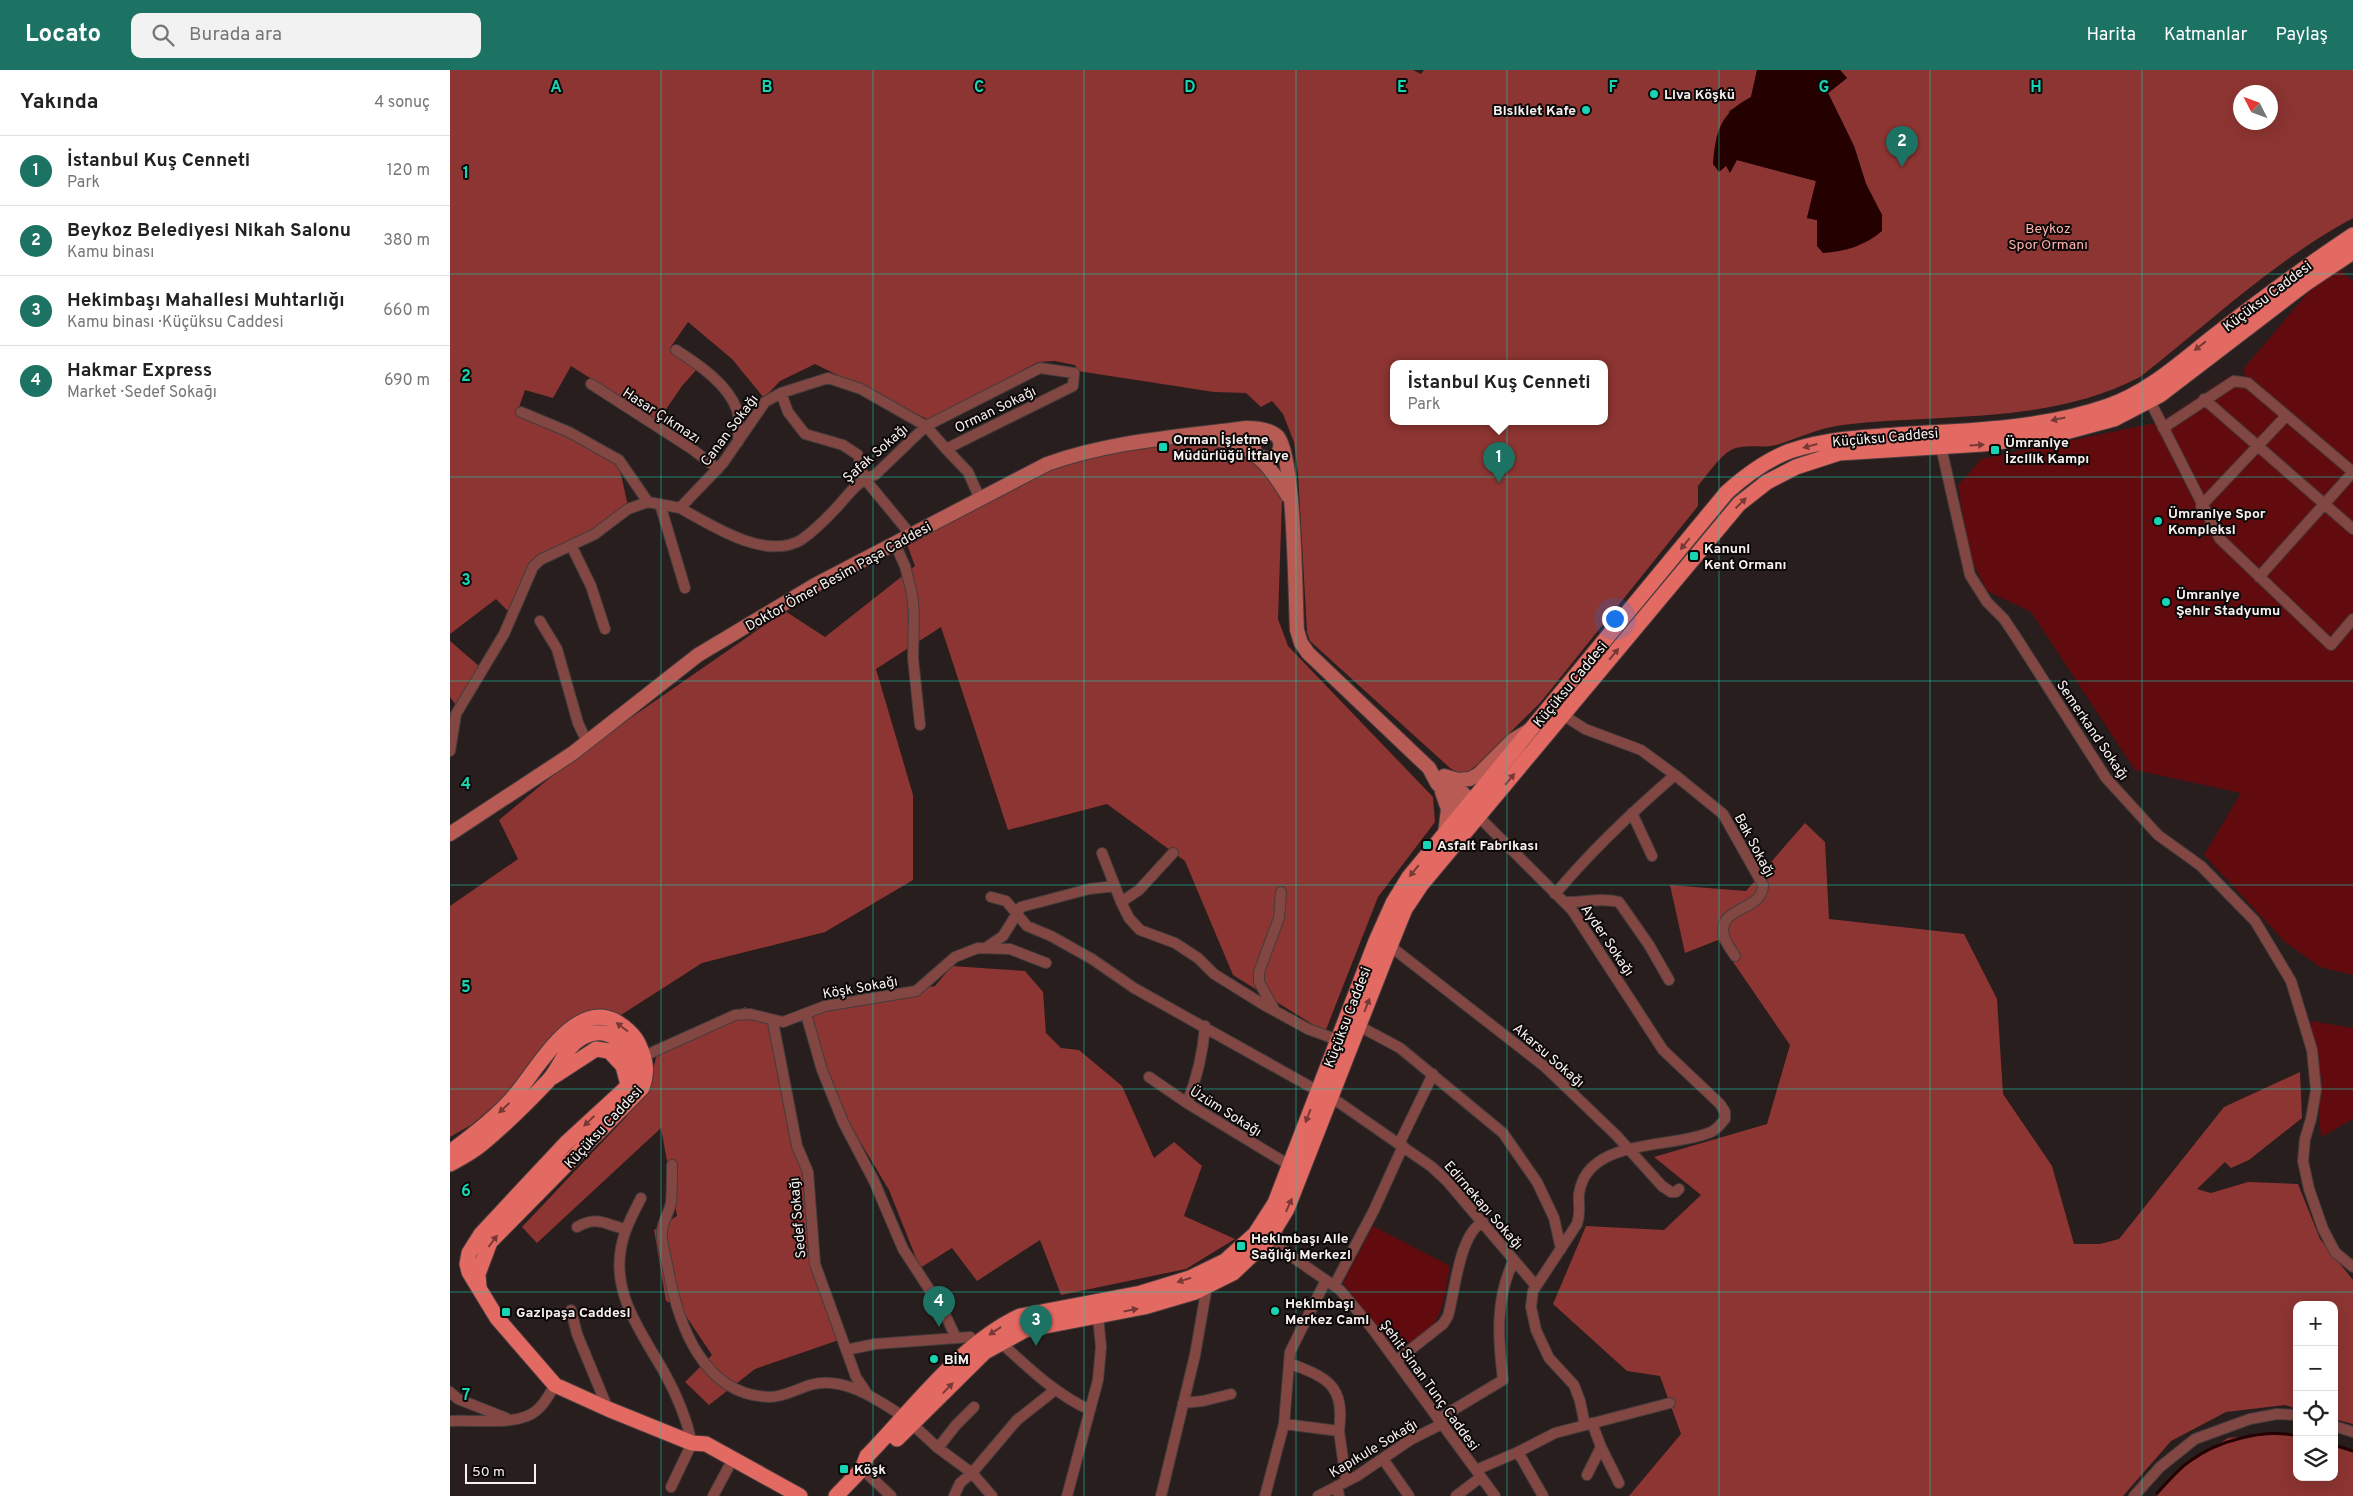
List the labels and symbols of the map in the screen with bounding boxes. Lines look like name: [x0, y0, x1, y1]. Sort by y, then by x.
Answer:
text: A: [550, 78, 562, 98]
text: B: [761, 78, 773, 98]
text: C: [974, 78, 984, 98]
text: D: [1184, 78, 1196, 98]
text: E: [1397, 78, 1407, 98]
text: F: [1608, 78, 1618, 98]
text: G: [1819, 78, 1829, 98]
text: H: [2030, 78, 2042, 98]
north arrow: [2233, 85, 2278, 130]
place label: Liva Köşkü: [1664, 87, 1735, 104]
marker: Liva Köşkü: [1648, 88, 1660, 100]
place label: Bisiklet Kafe: [1493, 103, 1576, 120]
marker: Bisiklet Kafe: [1580, 104, 1592, 116]
pin: 2: [1886, 126, 1918, 167]
text: 1: [463, 164, 469, 184]
park label: Beykoz Spor Ormanı: [2008, 221, 2088, 254]
street label: Küçüksu Caddesi: [2220, 258, 2316, 336]
one-way arrow: [2194, 341, 2207, 352]
text: 2: [461, 367, 471, 387]
street label: Orman Sokağı: [952, 383, 1039, 437]
street label: Hasar Çıkmazı: [619, 385, 703, 448]
street label: Canan Sokağı: [698, 392, 763, 470]
one-way arrow: [2050, 415, 2065, 423]
street label: Şafak Sokağı: [840, 421, 912, 487]
street label: Küçüksu Caddesi: [1831, 425, 1939, 452]
place label: Orman İşletme Müdürlüğü İtfaiye: [1173, 432, 1289, 465]
place label: Ümraniye İzcilik Kampı: [2005, 435, 2089, 468]
one-way arrow: [1970, 440, 1986, 448]
marker: Orman İşletme Müdürlüğü İtfaiye: [1157, 441, 1169, 453]
pin: 1: [1483, 442, 1515, 483]
one-way arrow: [1802, 442, 1817, 450]
marker: Ümraniye İzcilik Kampı: [1989, 444, 2001, 456]
one-way arrow: [1735, 497, 1747, 509]
place label: Ümraniye Spor Kompleksi: [2168, 506, 2266, 539]
marker: Ümraniye Spor Kompleksi: [2152, 515, 2164, 527]
street label: Doktor Ömer Besim Paşa Caddesi: [742, 518, 935, 636]
one-way arrow: [1680, 537, 1691, 550]
place label: Kanuni Kent Ormanı: [1704, 541, 1787, 574]
marker: Kanuni Kent Ormanı: [1688, 550, 1700, 562]
text: 3: [461, 571, 471, 591]
place label: Ümraniye Şehir Stadyumu: [2176, 587, 2280, 620]
marker: Ümraniye Şehir Stadyumu: [2160, 596, 2172, 608]
your location: [1602, 606, 1628, 632]
street label: Küçüksu Caddesi: [1530, 639, 1612, 731]
one-way arrow: [1608, 648, 1619, 661]
street label: Semerkand Sokağı: [2052, 678, 2131, 784]
one-way arrow: [1504, 772, 1515, 785]
text: 4: [461, 775, 471, 795]
street label: Bak Sokağı: [1730, 811, 1778, 880]
place label: Asfalt Fabrikası: [1437, 838, 1538, 855]
marker: Asfalt Fabrikası: [1421, 839, 1433, 851]
one-way arrow: [1408, 865, 1419, 878]
street label: Ayder Sokağı: [1577, 902, 1637, 980]
street label: Küçüksu Caddesi: [1321, 965, 1375, 1070]
street label: Köşk Sokağı: [821, 974, 899, 1003]
text: 5: [461, 978, 471, 998]
one-way arrow: [1363, 997, 1371, 1012]
street label: Akarsu Sokağı: [1509, 1020, 1587, 1092]
one-way arrow: [616, 1022, 629, 1032]
street label: Küçüksu Caddesi: [562, 1083, 647, 1173]
street label: Üzüm Sokağı: [1186, 1083, 1265, 1141]
one-way arrow: [498, 1102, 510, 1114]
one-way arrow: [1304, 1109, 1312, 1124]
one-way arrow: [583, 1115, 595, 1127]
street label: Edirnekapı Sokağı: [1440, 1158, 1526, 1254]
street label: Sedef Sokağı: [786, 1177, 810, 1259]
text: 6: [461, 1182, 471, 1202]
one-way arrow: [1285, 1198, 1293, 1212]
place label: Hekimbaşı Aile Sağlığı Merkezi: [1251, 1231, 1351, 1264]
one-way arrow: [488, 1234, 498, 1248]
marker: Hekimbaşı Aile Sağlığı Merkezi: [1235, 1240, 1247, 1252]
one-way arrow: [1177, 1277, 1192, 1284]
pin: 4: [923, 1286, 955, 1327]
place label: Hekimbaşı Merkez Cami: [1285, 1296, 1369, 1329]
place label: Gazipaşa Caddesi: [516, 1305, 630, 1322]
pin: 3: [1020, 1305, 1052, 1346]
one-way arrow: [1124, 1305, 1140, 1313]
marker: Hekimbaşı Merkez Cami: [1269, 1305, 1281, 1317]
marker: Gazipaşa Caddesi: [500, 1306, 512, 1318]
street label: Şehit Sinan Tunç Caddesi: [1376, 1317, 1482, 1455]
one-way arrow: [988, 1326, 1002, 1336]
place label: BİM: [944, 1352, 969, 1369]
marker: BİM: [928, 1353, 940, 1365]
one-way arrow: [941, 1382, 953, 1394]
text: 7: [462, 1386, 470, 1406]
street label: Kapıkule Sokağı: [1327, 1416, 1421, 1482]
scale bar: [465, 1461, 536, 1484]
place label: Köşk: [854, 1462, 886, 1479]
marker: Köşk: [838, 1463, 850, 1475]

